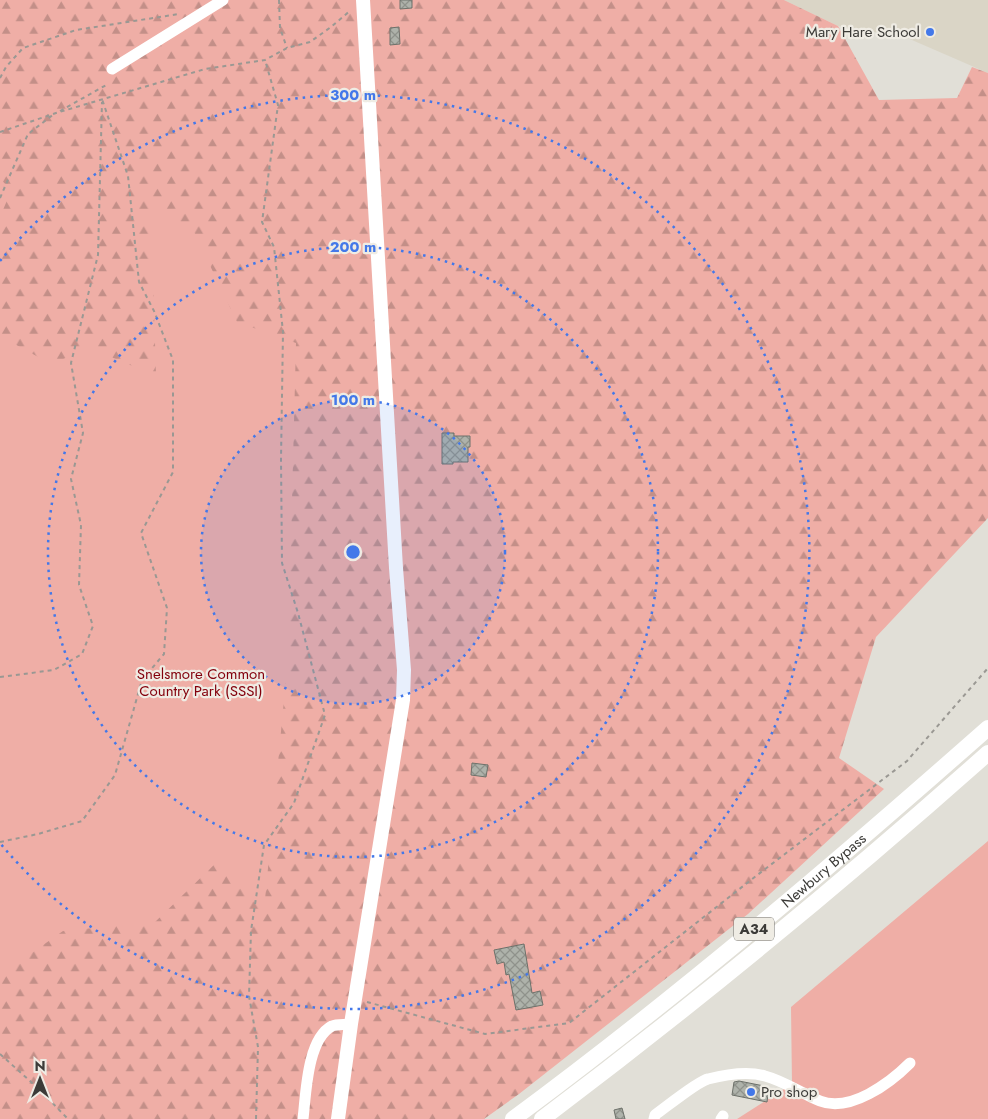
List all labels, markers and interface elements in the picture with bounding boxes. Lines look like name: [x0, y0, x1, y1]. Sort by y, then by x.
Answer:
place label: Mary Hare School: [806, 21, 920, 43]
marker: Mary Hare School: [924, 26, 936, 38]
text: 300 m: [330, 84, 376, 106]
text: 200 m: [330, 236, 376, 258]
text: 100 m: [331, 389, 375, 411]
centre of rings: [344, 543, 362, 561]
park label: Snelsmore Common Country Park (SSSI): [137, 663, 265, 702]
street label: Newbury Bypass: [776, 828, 871, 913]
road number: A34: [734, 918, 774, 941]
north arrow: [15, 1054, 65, 1104]
text: N: [34, 1056, 46, 1076]
place label: Pro shop: [761, 1081, 818, 1103]
marker: Pro shop: [745, 1086, 757, 1098]

